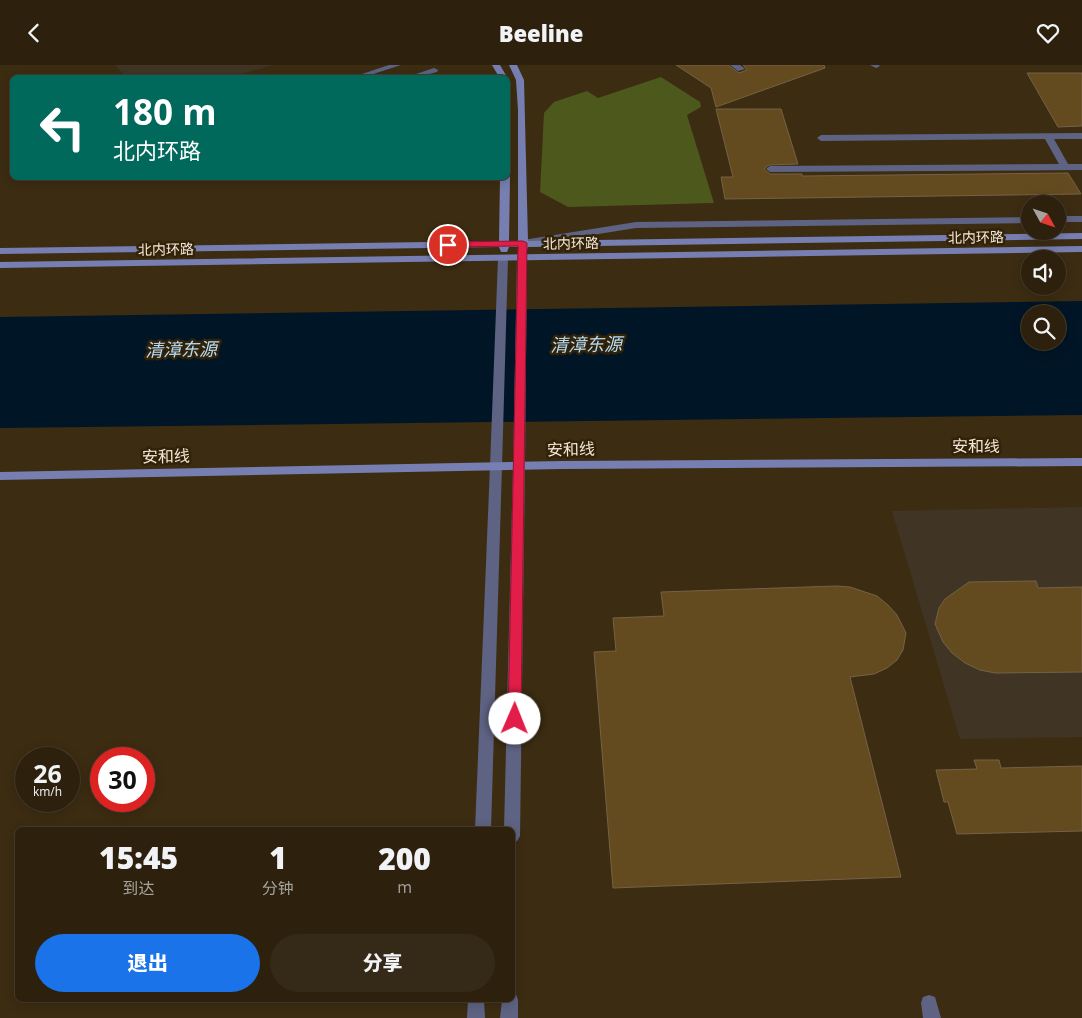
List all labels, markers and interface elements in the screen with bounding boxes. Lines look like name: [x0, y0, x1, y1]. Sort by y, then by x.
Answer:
text: Beeline: [499, 18, 583, 48]
icon: back: [20, 19, 48, 47]
icon: heart: [1034, 19, 1062, 47]
text: 180 m: [113, 88, 217, 135]
icon: left: [30, 95, 95, 160]
text: 北内环路: [113, 135, 201, 165]
north arrow: [1021, 195, 1066, 240]
map controls: [1021, 195, 1066, 350]
pin: [427, 224, 469, 266]
street label: 北内环路: [948, 227, 1004, 247]
icon: arrive: [434, 231, 462, 259]
street label: 北内环路: [543, 233, 599, 253]
street label: 北内环路: [138, 239, 194, 259]
button: sound: [1021, 250, 1066, 295]
button: search: [1021, 305, 1066, 350]
water label: 清漳东源: [550, 331, 625, 357]
water label: 清漳东源: [145, 336, 220, 362]
street label: 安和线: [952, 435, 1000, 457]
street label: 安和线: [547, 438, 595, 460]
street label: 安和线: [142, 445, 190, 467]
position arrow: [488, 692, 540, 744]
speed limit sign: 30: [90, 747, 155, 812]
text: 26: [33, 756, 62, 790]
text: km/h: [33, 783, 62, 800]
text: 15:45: [99, 837, 178, 878]
text: 1: [269, 837, 287, 878]
text: 200: [378, 838, 431, 879]
text: m: [397, 876, 412, 898]
text: 到达: [123, 877, 155, 899]
text: 分钟: [262, 877, 294, 899]
button: 退出: [35, 934, 260, 992]
button: 分享: [270, 934, 495, 992]

